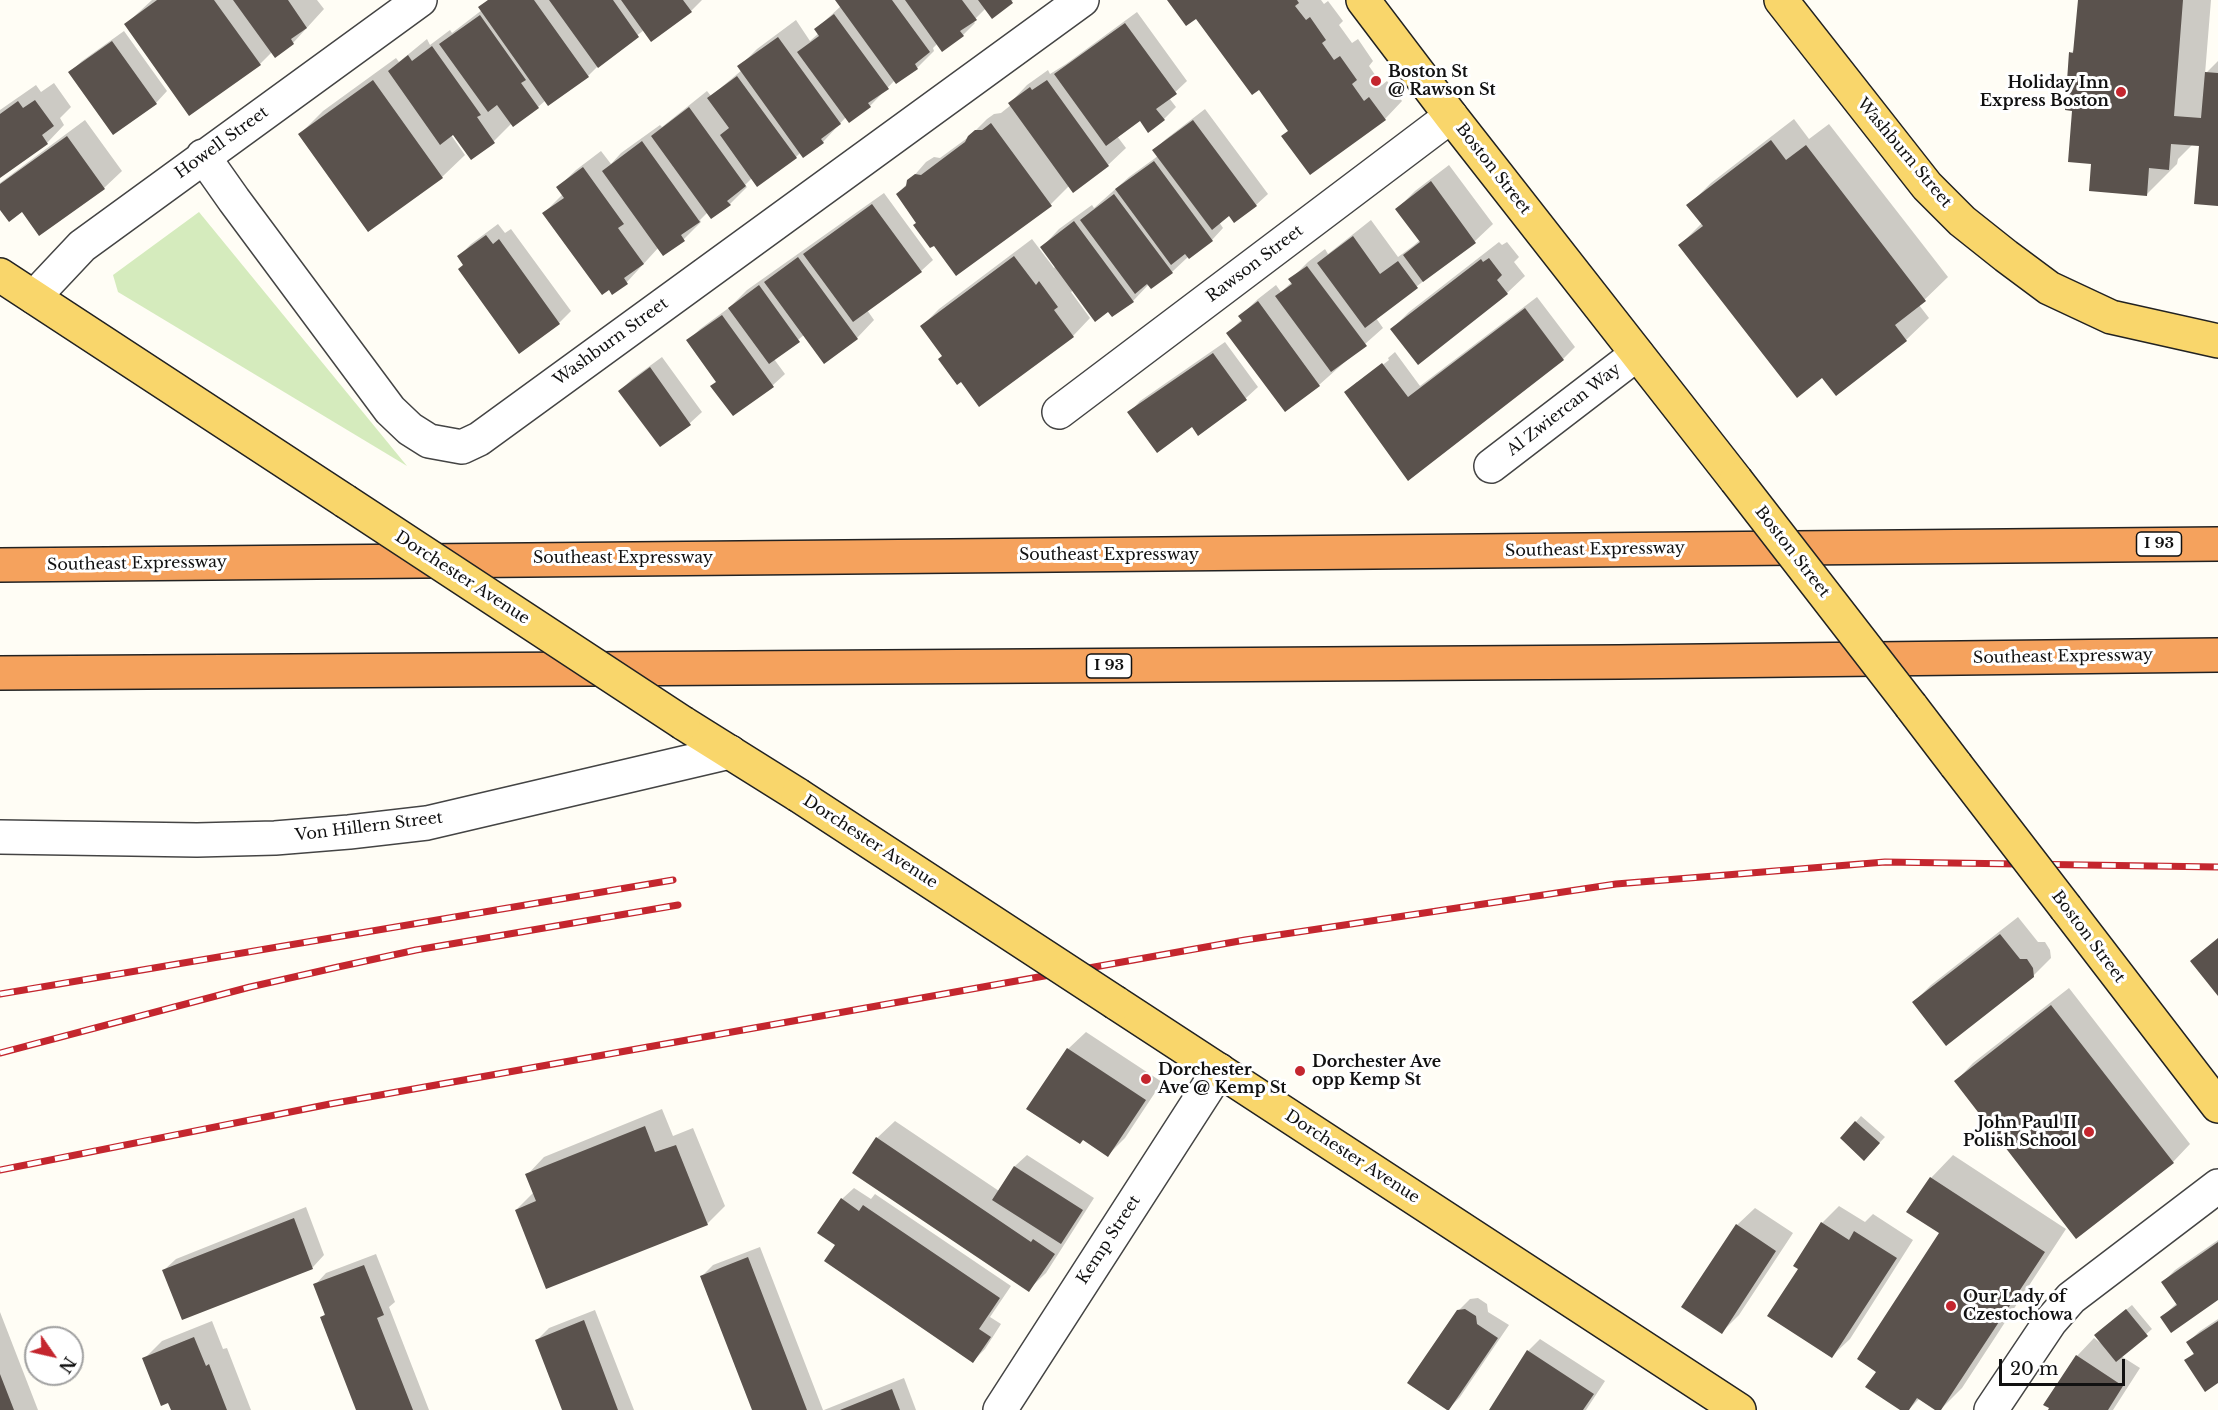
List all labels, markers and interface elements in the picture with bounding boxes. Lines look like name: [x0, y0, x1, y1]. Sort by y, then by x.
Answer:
place label: Boston St @ Rawson St: [1388, 62, 1496, 100]
place label: Holiday Inn Express Boston: [1980, 73, 2109, 111]
marker: Boston St @ Rawson St: [1369, 74, 1383, 88]
marker: Holiday Inn Express Boston: [2114, 85, 2128, 99]
street label: Washburn Street: [1853, 94, 1955, 212]
street label: Howell Street: [172, 103, 272, 183]
street label: Boston Street: [1451, 120, 1535, 218]
street label: Rawson Street: [1203, 221, 1307, 307]
street label: Washburn Street: [550, 294, 672, 390]
street label: Al Zwiercan Way: [1503, 360, 1625, 460]
street label: Boston Street: [1750, 503, 1834, 601]
street label: Dorchester Avenue: [391, 527, 533, 629]
road number: I 93: [2136, 532, 2182, 556]
street label: Southeast Expressway: [1505, 539, 1685, 561]
street label: Southeast Expressway: [1019, 545, 1199, 565]
street label: Southeast Expressway: [533, 548, 713, 568]
street label: Southeast Expressway: [47, 553, 227, 575]
street label: Southeast Expressway: [1973, 646, 2153, 668]
road number: I 93: [1086, 654, 1132, 678]
street label: Dorchester Avenue: [799, 791, 941, 893]
street label: Von Hillern Street: [294, 808, 444, 846]
street label: Boston Street: [2047, 887, 2129, 987]
place label: Dorchester Ave opp Kemp St: [1312, 1052, 1441, 1090]
place label: Dorchester Ave @ Kemp St: [1158, 1060, 1286, 1098]
marker: Dorchester Ave opp Kemp St: [1293, 1064, 1307, 1078]
marker: Dorchester Ave @ Kemp St: [1139, 1072, 1153, 1086]
street label: Dorchester Avenue: [1281, 1106, 1423, 1208]
place label: John Paul II Polish School: [1963, 1113, 2077, 1151]
marker: John Paul II Polish School: [2082, 1125, 2096, 1139]
street label: Kemp Street: [1073, 1192, 1145, 1288]
place label: Our Lady of Czestochowa: [1963, 1287, 2073, 1325]
marker: Our Lady of Czestochowa: [1944, 1299, 1958, 1313]
north arrow: [24, 1326, 84, 1386]
scale bar: [2002, 1347, 2128, 1385]
text: N: [55, 1353, 80, 1377]
text: 20 m: [2010, 1358, 2058, 1380]

